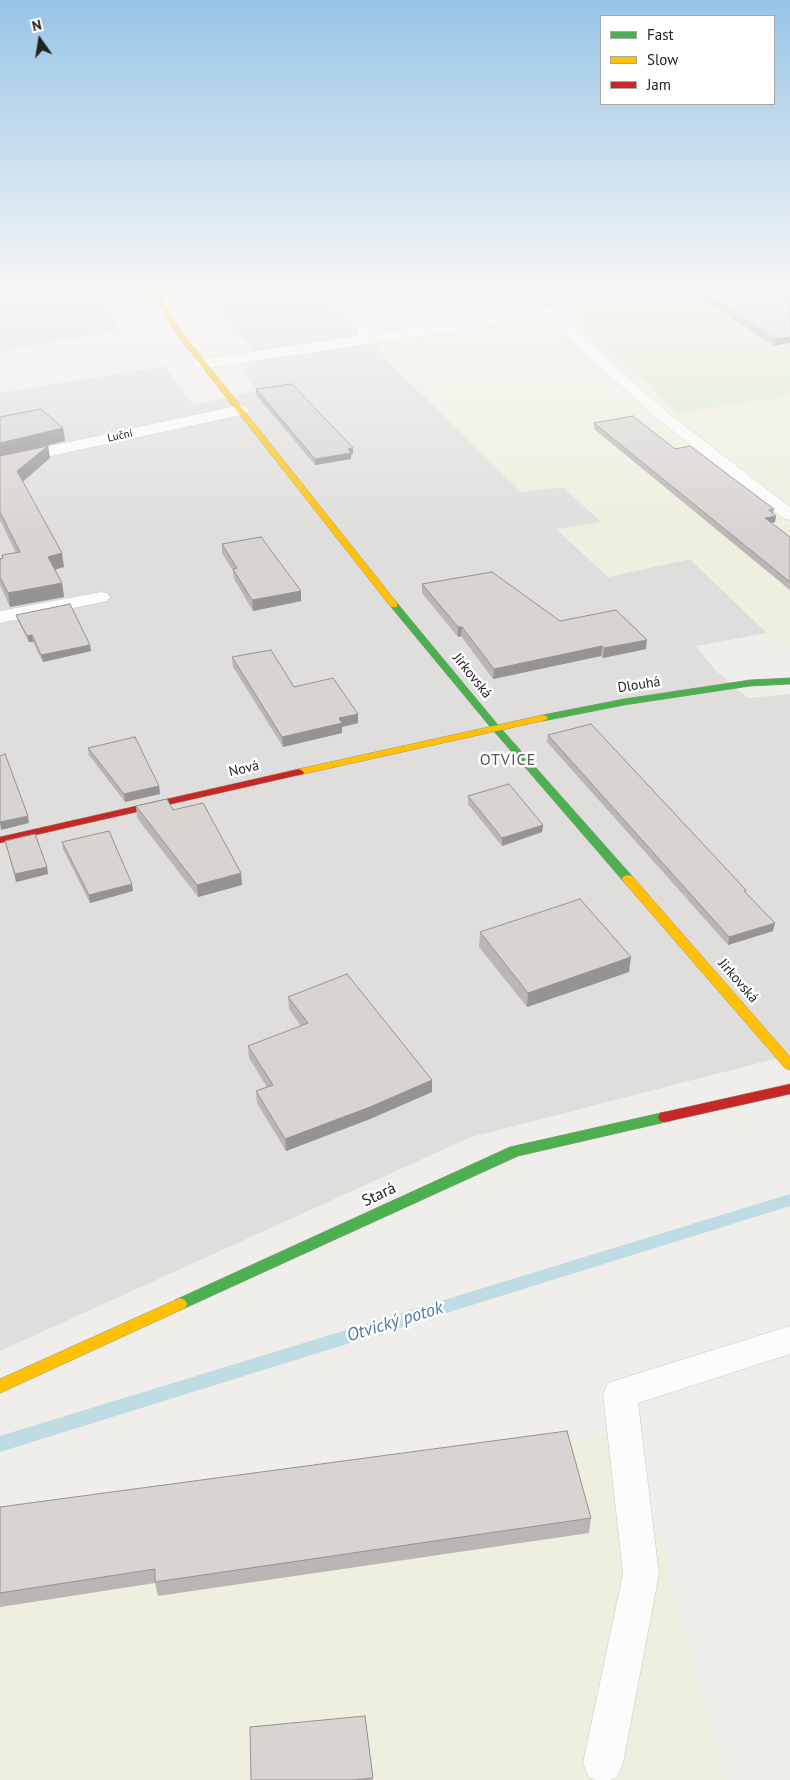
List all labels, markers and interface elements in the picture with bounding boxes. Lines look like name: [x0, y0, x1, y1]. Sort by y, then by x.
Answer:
north arrow: [15, 15, 65, 65]
legend: [600, 15, 775, 105]
text: N: [30, 16, 43, 35]
text: Fast: [647, 25, 674, 44]
text: Slow: [647, 50, 678, 69]
text: Jam: [647, 75, 671, 94]
street label: Luční: [106, 427, 134, 445]
street label: Jirkovská: [449, 650, 495, 702]
street label: Dlouhá: [617, 673, 661, 697]
district label: OTVICE: [479, 750, 537, 770]
street label: Nová: [227, 757, 261, 781]
street label: Jirkovská: [714, 956, 762, 1006]
street label: Stará: [359, 1179, 399, 1211]
water label: Otvický potok: [344, 1297, 446, 1347]

